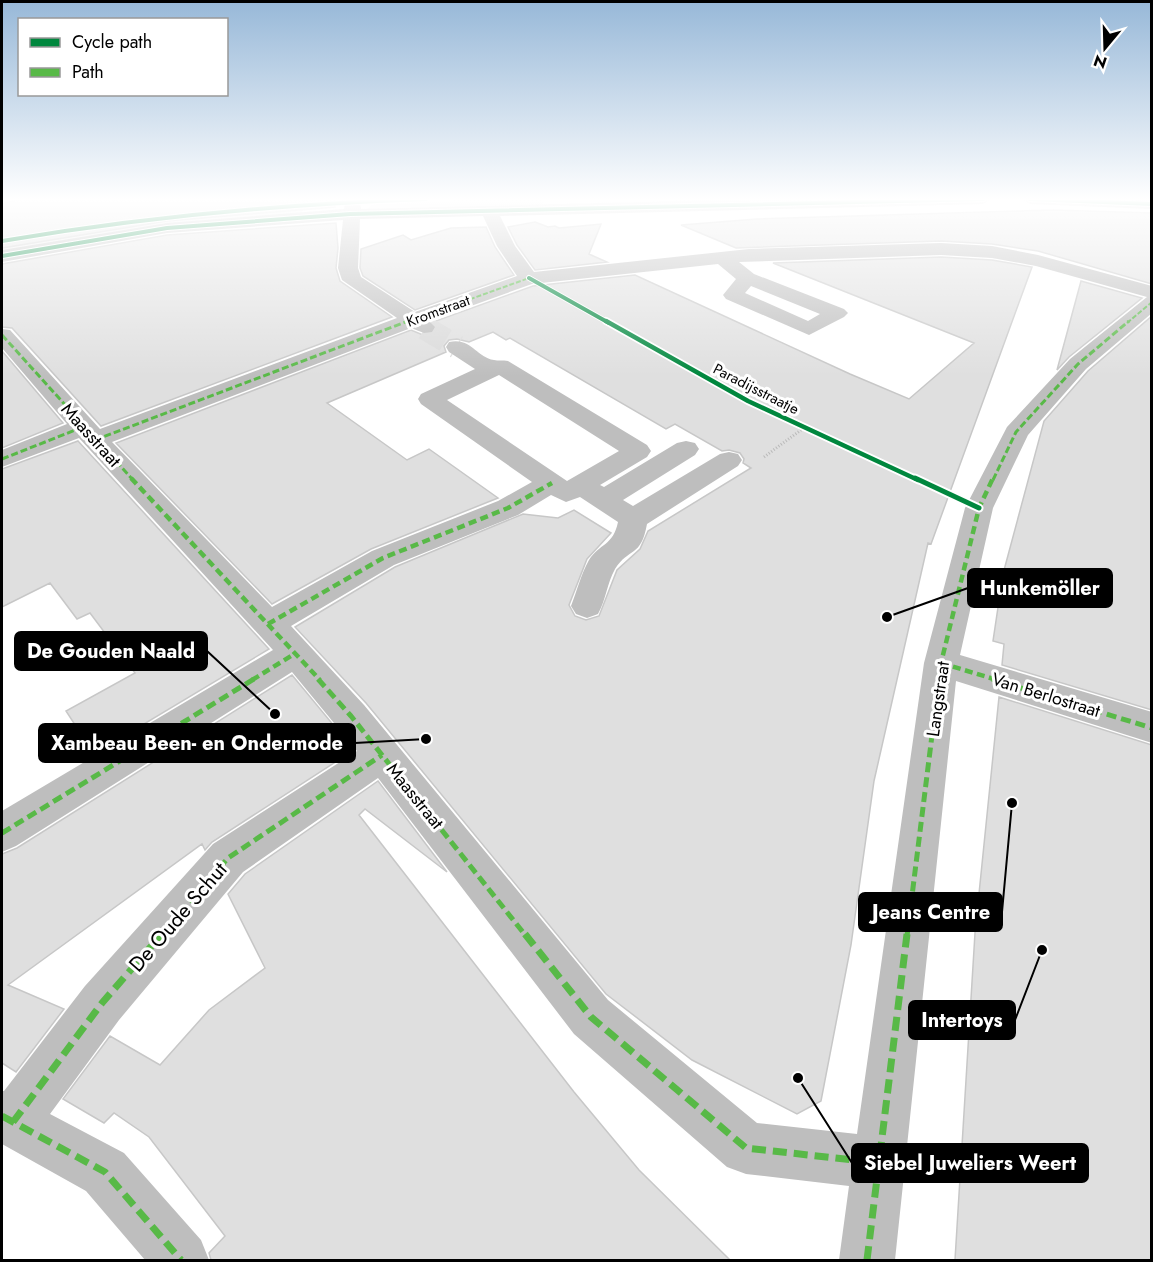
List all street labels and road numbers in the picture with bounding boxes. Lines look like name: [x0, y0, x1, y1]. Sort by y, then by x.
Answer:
street label: Kromstraat: [403, 289, 473, 333]
street label: Paradijsstraatje: [709, 358, 803, 420]
street label: Maasstraat: [55, 397, 127, 473]
street label: Langstraat: [920, 659, 956, 738]
street label: Van Berlostraat: [988, 666, 1104, 724]
street label: Maasstraat: [380, 757, 450, 835]
street label: De Oude Schut: [122, 856, 234, 978]

